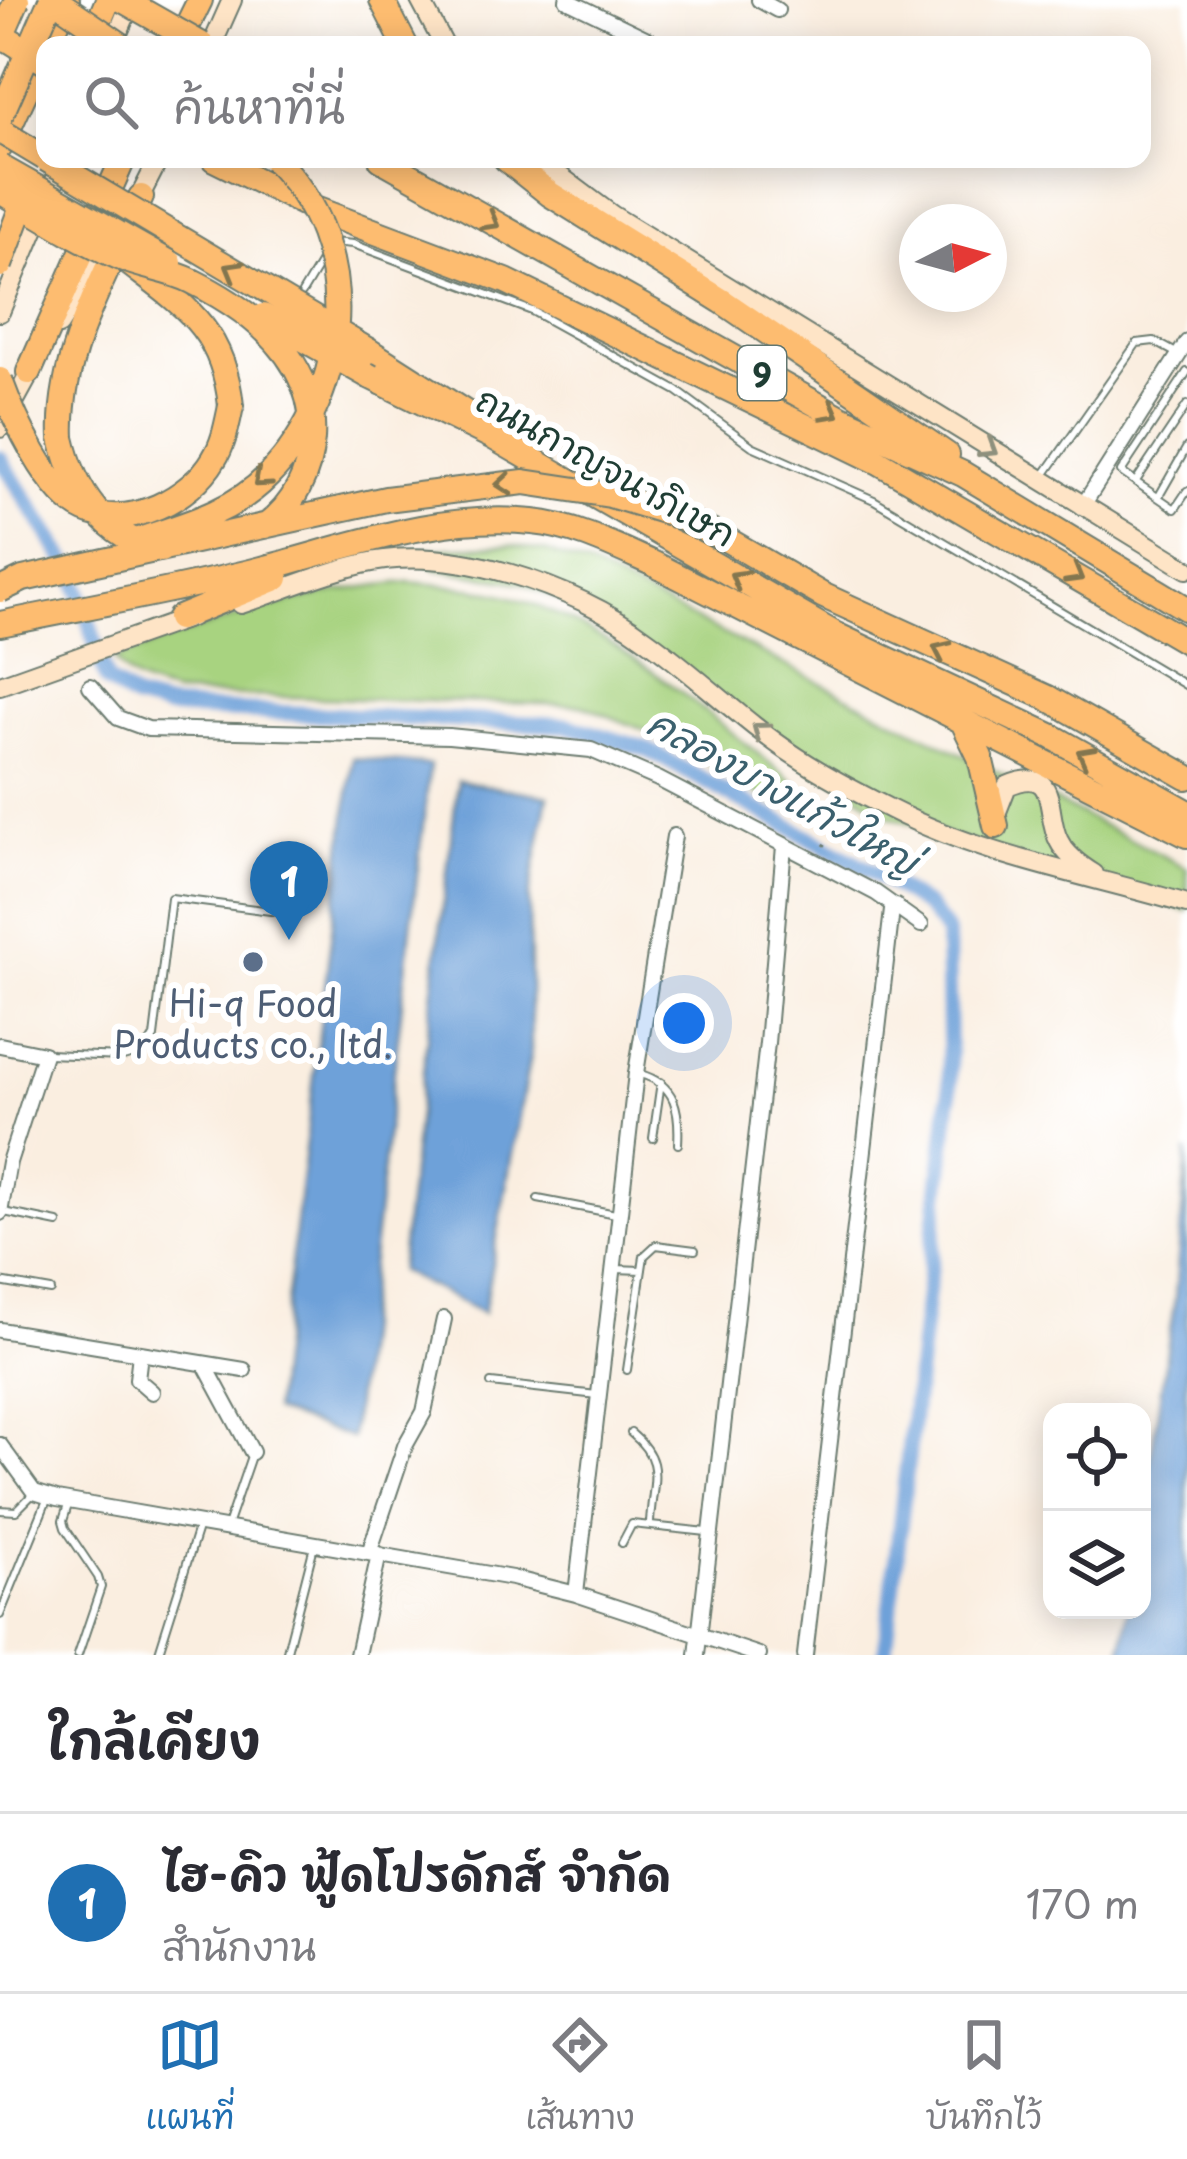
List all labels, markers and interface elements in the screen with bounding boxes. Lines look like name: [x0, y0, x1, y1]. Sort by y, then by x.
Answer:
search box: [36, 36, 1151, 168]
icon: search: [78, 69, 144, 135]
text: ค้นหาที่นี่: [174, 71, 345, 139]
north arrow: [899, 204, 1007, 312]
one-way arrow: [478, 208, 499, 231]
one-way arrow: [224, 261, 246, 284]
road number: 9: [738, 346, 786, 400]
street label: ถนนกาญจนาภิเษก: [467, 371, 747, 559]
one-way arrow: [819, 398, 840, 421]
one-way arrow: [976, 435, 998, 457]
one-way arrow: [253, 465, 275, 487]
one-way arrow: [494, 471, 513, 497]
one-way arrow: [1062, 560, 1084, 583]
one-way arrow: [729, 569, 751, 592]
one-way arrow: [932, 640, 954, 664]
water label: คลองบางแก้วใหญ่: [638, 691, 936, 892]
one-way arrow: [752, 723, 774, 744]
one-way arrow: [1076, 746, 1098, 769]
pin: 1: [250, 841, 328, 940]
marker: Hi-q Food Products co., ltd.: [240, 949, 266, 975]
place label: Hi-q Food Products co., ltd.: [113, 975, 393, 1070]
your location: [654, 993, 714, 1053]
map controls: [1043, 1403, 1151, 1619]
button: locate: [1043, 1403, 1151, 1511]
button: layers: [1043, 1511, 1151, 1619]
text: ใกล้เคียง: [48, 1699, 260, 1776]
text: ไฮ-คิว ฟู้ดโปรดักส์ จำกัด: [162, 1838, 671, 1906]
text: 1: [78, 1873, 96, 1932]
text: 170 m: [1026, 1873, 1139, 1932]
text: สำนักงาน: [162, 1915, 316, 1974]
tab: แผนที่: [145, 2012, 235, 2142]
tab: เส้นทาง: [525, 2012, 635, 2142]
tab: บันทึกไว้: [926, 2012, 1042, 2142]

